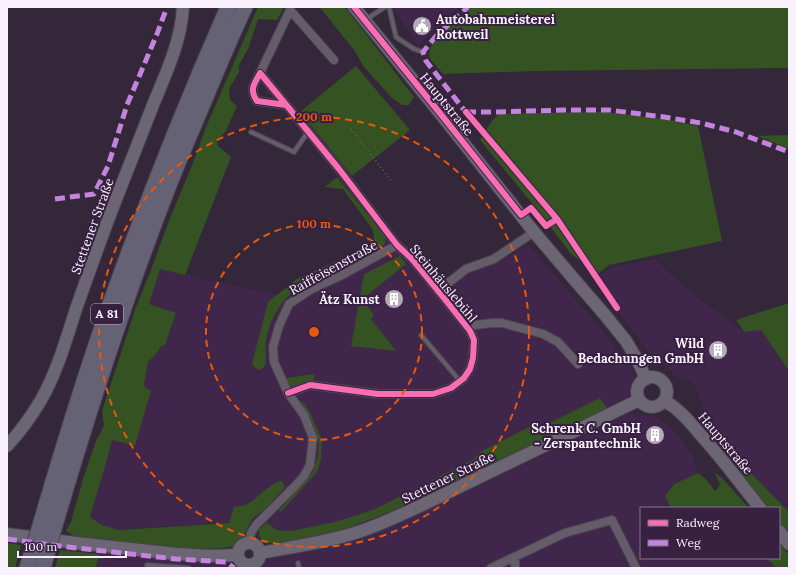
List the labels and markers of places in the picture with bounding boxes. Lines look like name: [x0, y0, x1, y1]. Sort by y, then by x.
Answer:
place label: Autobahnmeisterei Rottweil: [436, 11, 555, 43]
public building icon: Autobahnmeisterei Rottweil: [411, 15, 433, 37]
building icon: Ätz Kunst: [383, 288, 405, 310]
place label: Ätz Kunst: [319, 291, 381, 308]
centre of rings: [307, 325, 321, 339]
place label: Wild Bedachungen GmbH: [578, 335, 704, 367]
building icon: Wild Bedachungen GmbH: [707, 339, 729, 361]
place label: Schrenk C. GmbH - Zerspantechnik: [531, 420, 641, 452]
building icon: Schrenk C. GmbH - Zerspantechnik: [644, 424, 666, 446]

